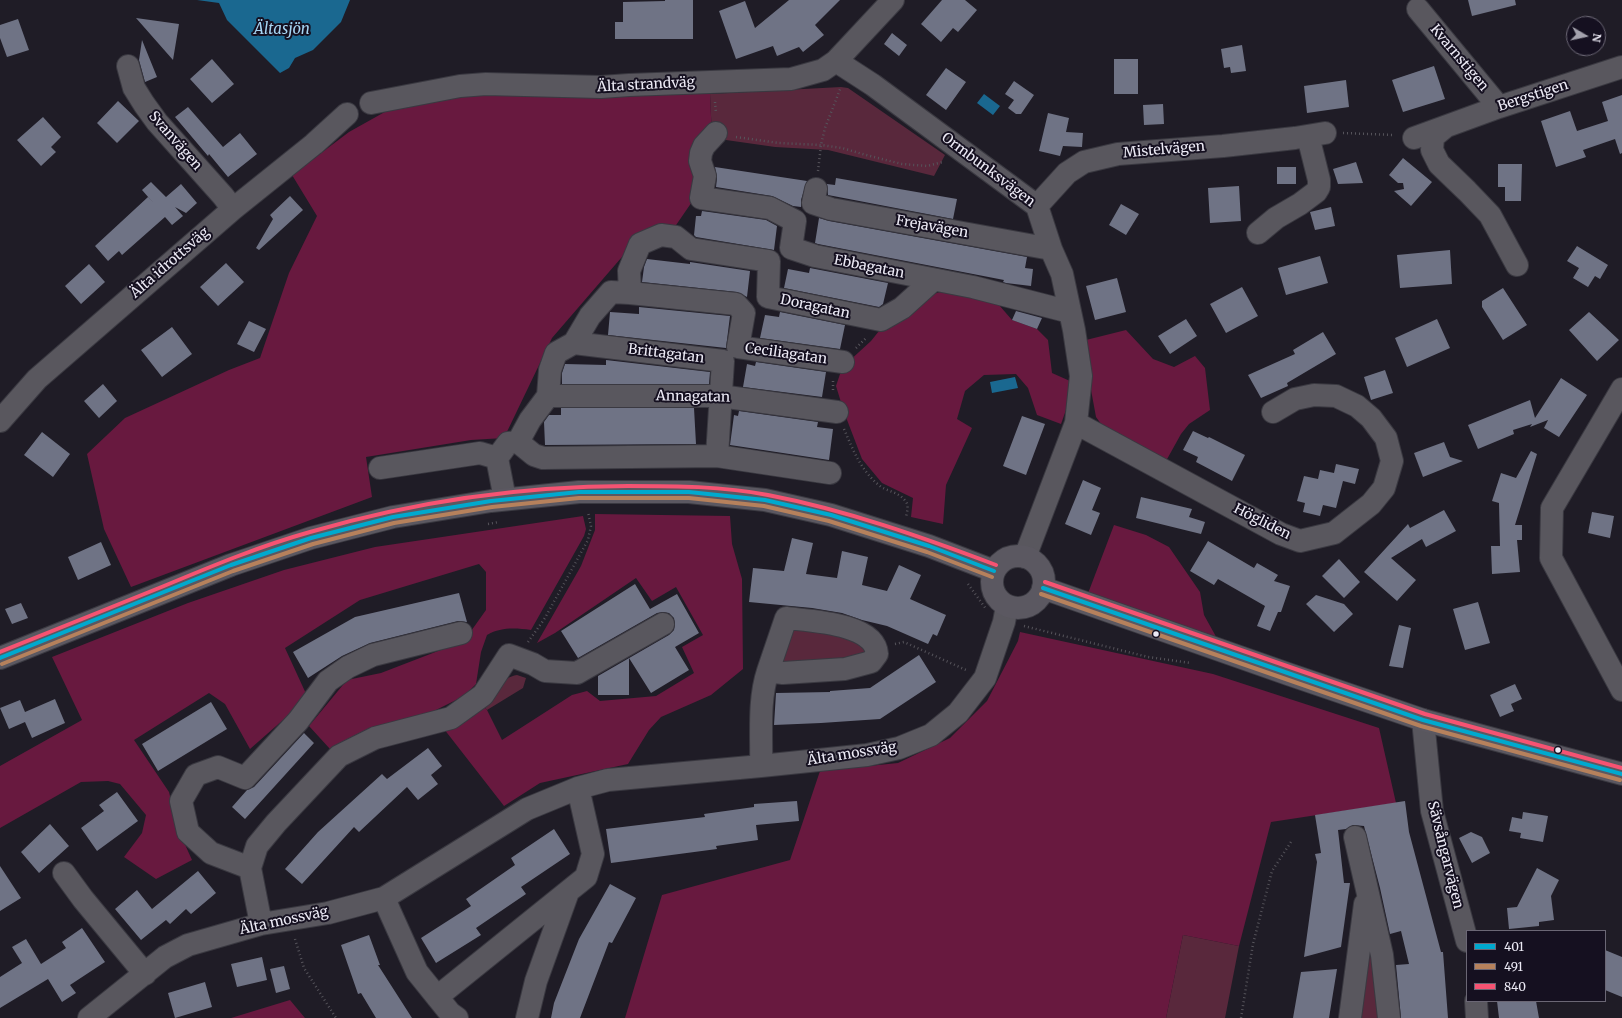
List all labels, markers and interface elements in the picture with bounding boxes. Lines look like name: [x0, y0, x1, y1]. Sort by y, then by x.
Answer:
north arrow: [1566, 16, 1606, 56]
water label: Ältasjön: [254, 21, 310, 39]
street label: Kvarnstigen: [1426, 21, 1492, 95]
text: N: [1589, 32, 1604, 43]
street label: Älta strandväg: [597, 74, 695, 96]
street label: Bergstigen: [1496, 77, 1570, 115]
street label: Svanvägen: [145, 108, 205, 174]
street label: Ormbunksvägen: [938, 129, 1038, 211]
street label: Mistelvägen: [1122, 138, 1206, 162]
street label: Frejavägen: [894, 212, 970, 242]
street label: Älta idrottsväg: [127, 224, 213, 302]
street label: Ebbagatan: [832, 252, 906, 282]
street label: Doragatan: [779, 291, 851, 323]
street label: Ceciliagatan: [744, 340, 828, 368]
street label: Brittagatan: [627, 341, 705, 367]
street label: Annagatan: [656, 388, 730, 406]
street label: Högliden: [1231, 501, 1293, 543]
unlabelled marker: [1151, 629, 1161, 639]
street label: Älta mossväg: [806, 739, 898, 769]
unlabelled marker: [1553, 745, 1563, 755]
street label: Sävsångarvägen: [1423, 799, 1467, 911]
street label: Älta mossväg: [238, 903, 330, 939]
legend: [1466, 930, 1606, 1002]
text: 401: [1504, 939, 1524, 954]
text: 491: [1504, 959, 1523, 974]
text: 840: [1504, 979, 1526, 994]

